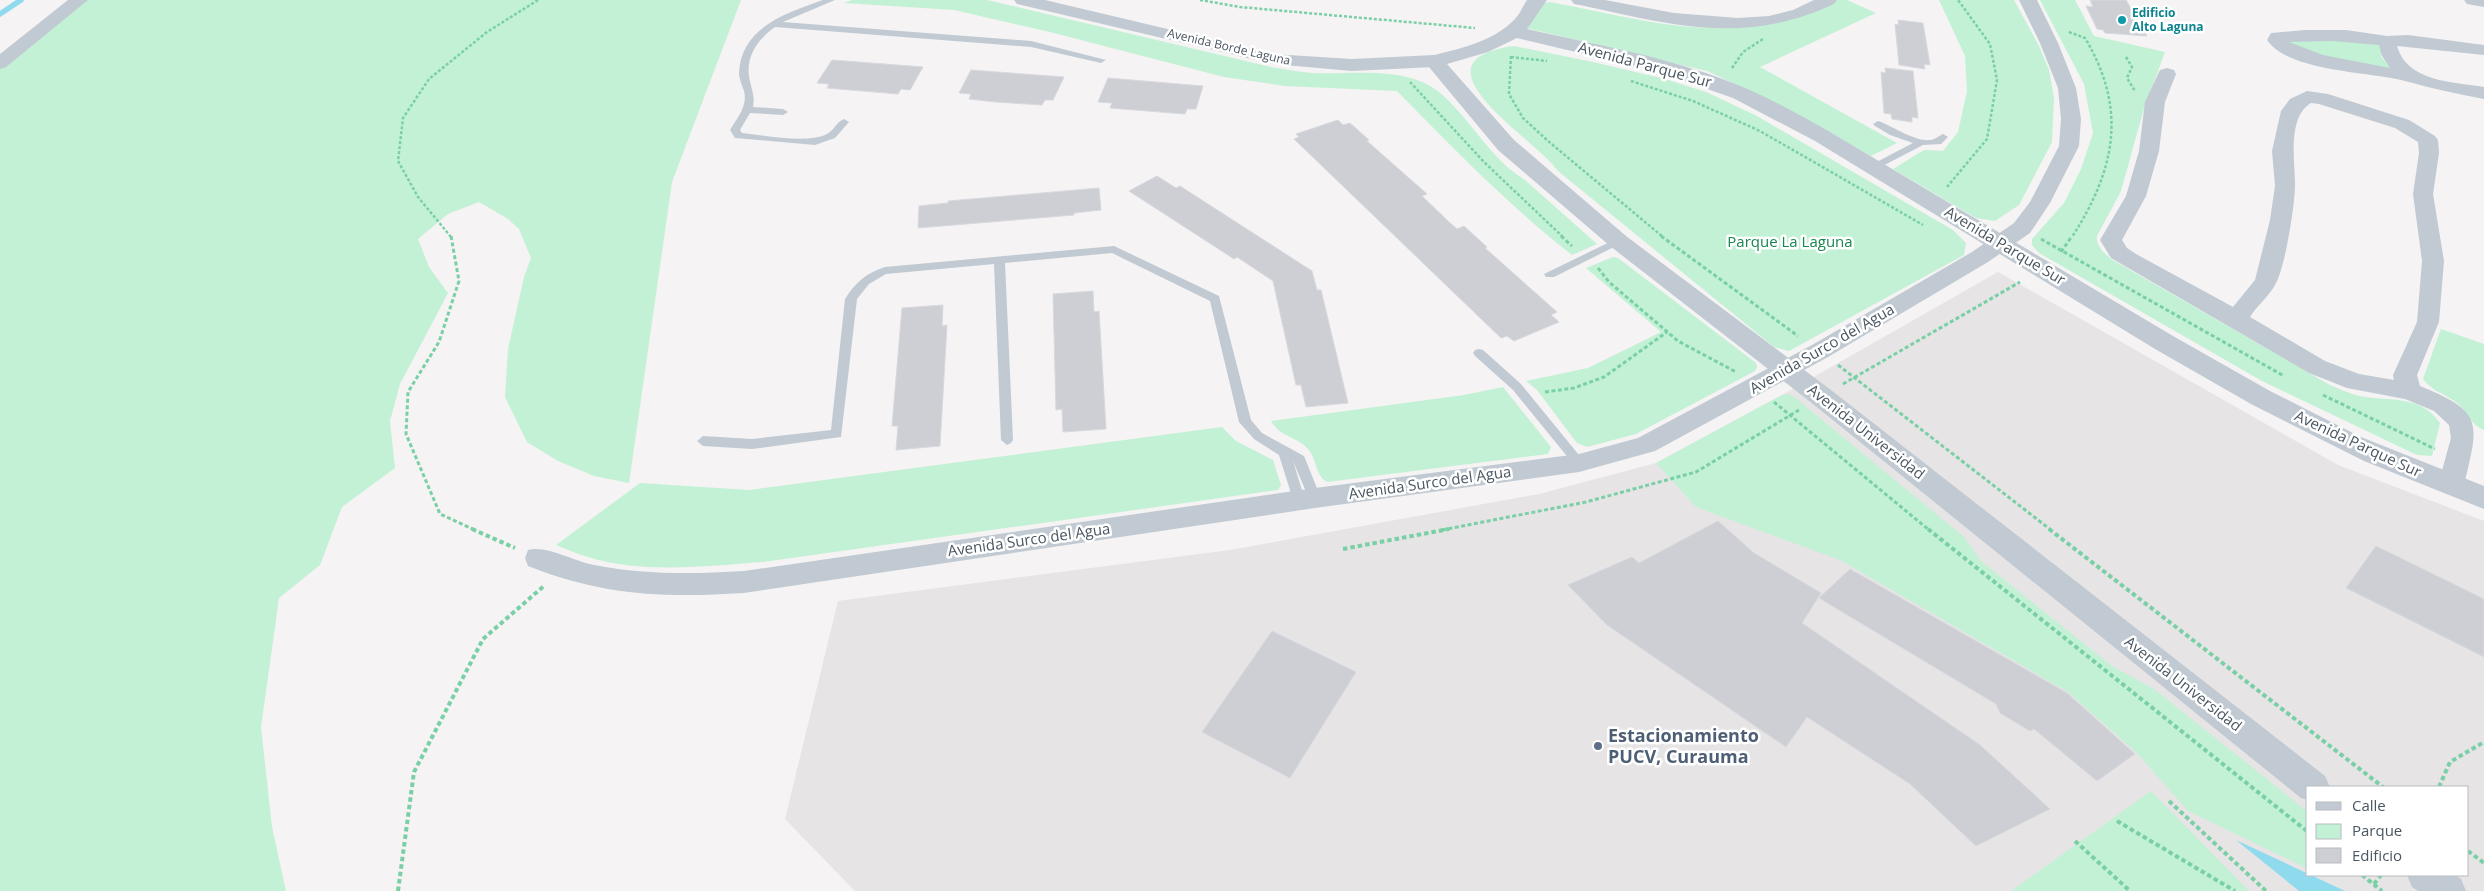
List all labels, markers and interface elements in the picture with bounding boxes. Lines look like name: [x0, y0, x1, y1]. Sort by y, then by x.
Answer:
place label: Edificio Alto Laguna: [2132, 4, 2204, 35]
marker: Edificio Alto Laguna: [2116, 14, 2128, 26]
street label: Avenida Borde Laguna: [1166, 24, 1292, 69]
street label: Avenida Parque Sur: [1576, 37, 1714, 91]
street label: Avenida Parque Sur: [1941, 201, 2070, 289]
park label: Parque La Laguna: [1727, 231, 1853, 251]
street label: Avenida Surco del Agua: [1746, 298, 1897, 398]
street label: Avenida Universidad: [1804, 379, 1929, 483]
street label: Avenida Parque Sur: [2292, 405, 2425, 481]
street label: Avenida Surco del Agua: [1347, 461, 1512, 503]
street label: Avenida Surco del Agua: [946, 518, 1111, 560]
street label: Avenida Universidad: [2121, 631, 2246, 735]
place label: Estacionamiento PUCV, Curauma: [1608, 723, 1759, 768]
marker: Estacionamiento PUCV, Curauma: [1592, 740, 1604, 752]
legend: [2306, 786, 2469, 876]
text: Calle: [2352, 795, 2386, 815]
text: Parque: [2352, 820, 2402, 840]
text: Edificio: [2352, 845, 2402, 865]

